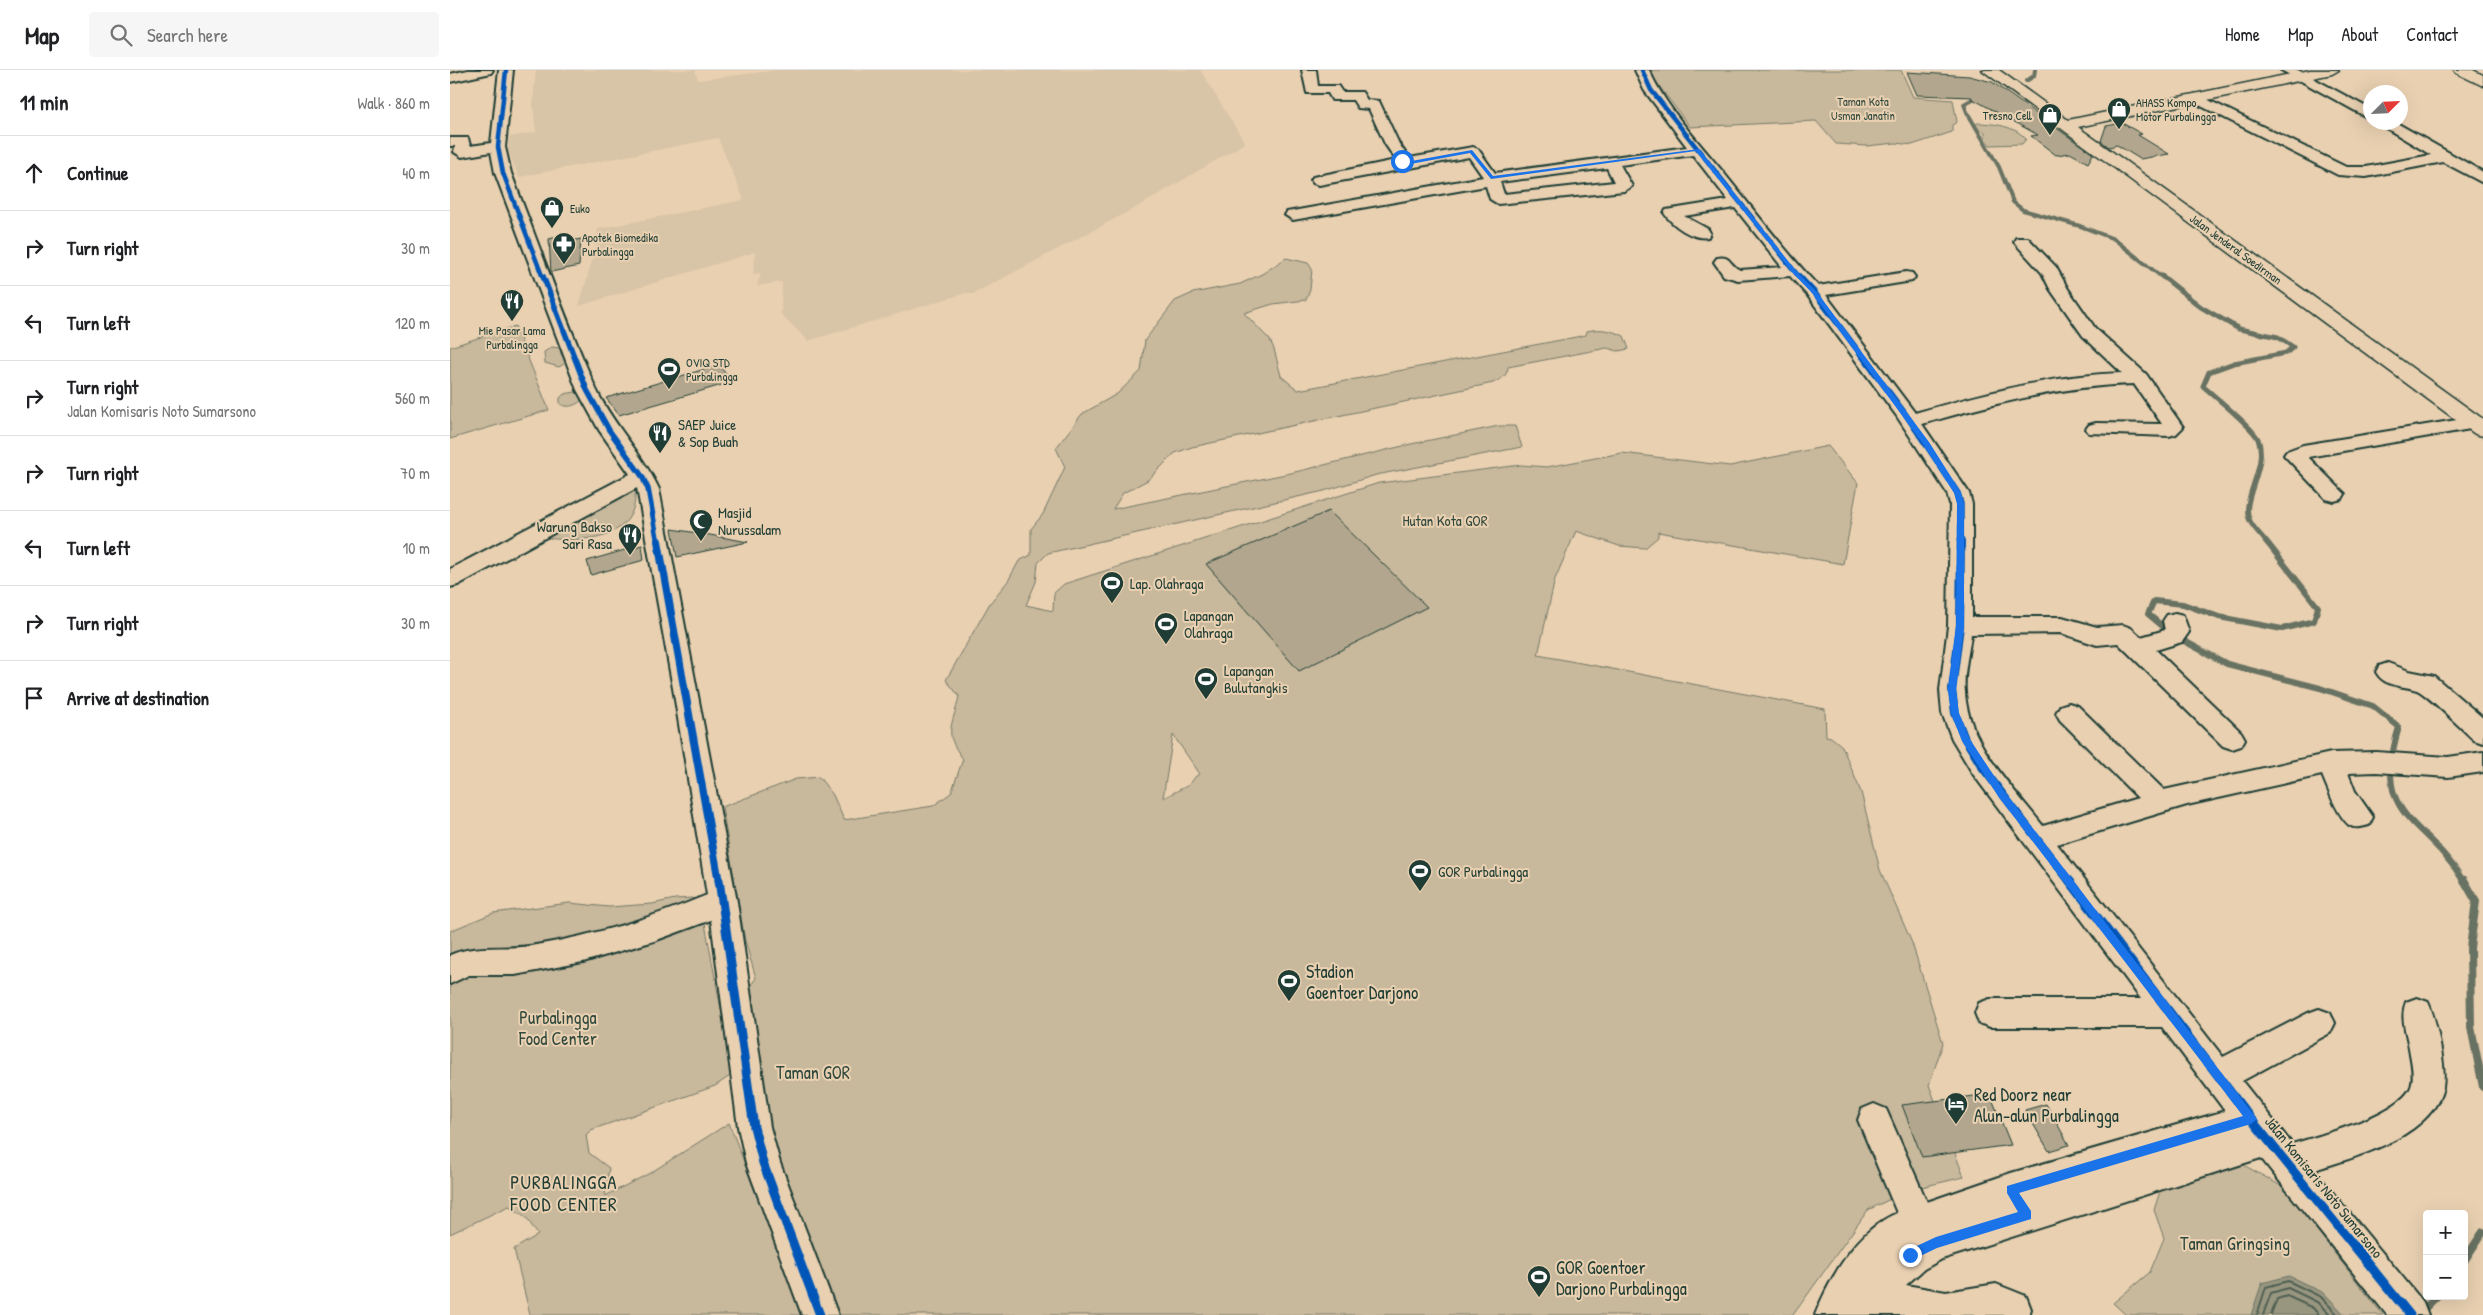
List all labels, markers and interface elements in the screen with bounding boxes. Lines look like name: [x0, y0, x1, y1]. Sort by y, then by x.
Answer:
search box: [89, 12, 439, 57]
text: Map: [25, 19, 59, 51]
icon: search: [107, 21, 135, 49]
text: Search here: [147, 22, 228, 48]
text: Home: [2225, 22, 2260, 47]
text: Map: [2288, 22, 2313, 47]
text: About: [2341, 22, 2378, 47]
text: Contact: [2406, 22, 2458, 47]
north arrow: [2363, 85, 2408, 130]
text: 11 min: [20, 88, 69, 117]
text: Walk · 860 m: [357, 92, 430, 114]
park label: Taman Kota Usman Janatin: [1831, 93, 1895, 124]
place label: AHASS Kompo Motor Purbalingga: [2136, 94, 2216, 125]
shop icon: AHASS Kompo Motor Purbalingga: [2106, 96, 2132, 130]
shop icon: Tresno Cell: [2037, 102, 2063, 136]
place label: Tresno Cell: [1983, 107, 2033, 124]
route start: [1391, 150, 1414, 173]
icon: ahead: [20, 159, 48, 187]
text: Continue: [67, 160, 128, 186]
text: 40 m: [402, 162, 430, 184]
shop icon: Euko: [539, 195, 565, 229]
place label: Euko: [570, 200, 590, 217]
street label: Jalan Jenderal Soedirman: [2187, 210, 2285, 288]
place label: Apotek Biomedika Purbalingga: [582, 229, 658, 260]
pharmacy icon: Apotek Biomedika Purbalingga: [551, 231, 577, 265]
icon: right: [20, 234, 48, 262]
text: Turn right: [67, 235, 138, 261]
text: 30 m: [401, 237, 430, 259]
restaurant icon: Mie Pasar Lama Purbalingga: [499, 288, 525, 322]
icon: left: [20, 309, 48, 337]
text: Turn left: [67, 310, 130, 336]
text: 120 m: [395, 312, 430, 334]
place label: Mie Pasar Lama Purbalingga: [479, 322, 546, 353]
place label: OVIQ STD Purbalingga: [686, 354, 738, 385]
sports icon: OVIQ STD Purbalingga: [656, 356, 682, 390]
text: Turn right: [67, 374, 138, 400]
icon: right: [20, 384, 48, 412]
text: 560 m: [395, 387, 430, 409]
text: Jalan Komisaris Noto Sumarsono: [67, 400, 256, 422]
place label: SAEP Juice & Sop Buah: [678, 414, 738, 452]
restaurant icon: SAEP Juice & Sop Buah: [647, 420, 673, 454]
icon: right: [20, 459, 48, 487]
text: Turn right: [67, 460, 138, 486]
text: 70 m: [400, 462, 430, 484]
place label: Masjid Nurussalam: [718, 502, 781, 540]
mosque icon: Masjid Nurussalam: [688, 508, 714, 542]
park label: Hutan Kota GOR: [1402, 510, 1488, 531]
place label: Warung Bakso Sari Rasa: [537, 516, 612, 554]
restaurant icon: Warung Bakso Sari Rasa: [617, 522, 643, 556]
icon: left: [20, 534, 48, 562]
text: Turn left: [67, 535, 130, 561]
text: 10 m: [402, 537, 430, 559]
sports icon: Lap. Olahraga: [1099, 570, 1125, 604]
place label: Lap. Olahraga: [1130, 573, 1203, 594]
place label: Lapangan Olahraga: [1184, 605, 1234, 643]
icon: right: [20, 609, 48, 637]
text: Turn right: [67, 610, 138, 636]
sports icon: Lapangan Olahraga: [1153, 611, 1179, 645]
text: 30 m: [401, 612, 430, 634]
place label: Lapangan Bulutangkis: [1224, 660, 1288, 698]
sports icon: Lapangan Bulutangkis: [1193, 666, 1219, 700]
icon: arrive: [20, 684, 48, 712]
text: Arrive at destination: [67, 685, 209, 711]
sports icon: GOR Purbalingga: [1407, 858, 1433, 892]
place label: GOR Purbalingga: [1438, 861, 1528, 882]
place label: Stadion Goentoer Darjono: [1306, 959, 1418, 1005]
sports icon: Stadion Goentoer Darjono: [1276, 968, 1302, 1002]
park label: Purbalingga Food Center: [518, 1005, 597, 1051]
park label: Taman GOR: [776, 1060, 850, 1085]
place label: Red Doorz near Alun-alun Purbalingga: [1974, 1082, 2119, 1128]
hotel icon: Red Doorz near Alun-alun Purbalingga: [1943, 1091, 1969, 1125]
street label: Jalan Komisaris Noto Sumarsono: [2260, 1112, 2388, 1262]
district label: PURBALINGGA FOOD CENTER: [509, 1169, 618, 1217]
map controls: [2423, 1210, 2468, 1300]
button: +: [2423, 1210, 2468, 1255]
park label: Taman Gringsing: [2180, 1231, 2290, 1256]
route end: [1899, 1244, 1922, 1267]
place label: GOR Goentoer Darjono Purbalingga: [1556, 1255, 1687, 1301]
button: −: [2423, 1255, 2468, 1300]
sports icon: GOR Goentoer Darjono Purbalingga: [1526, 1264, 1552, 1298]

